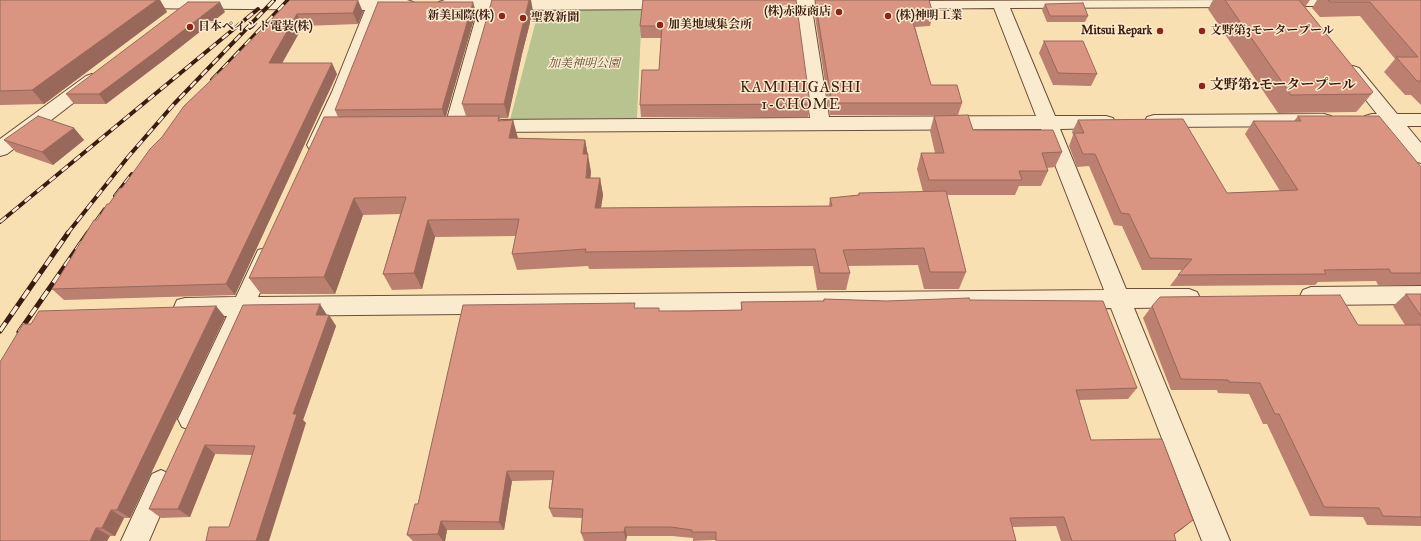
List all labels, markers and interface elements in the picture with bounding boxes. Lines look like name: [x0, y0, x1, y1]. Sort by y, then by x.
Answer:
place label: (株)赤阪商店: [764, 5, 831, 19]
marker: (株)赤阪商店: [834, 7, 844, 17]
place label: 新美国際(株): [427, 9, 494, 23]
place label: (株)神明工業: [896, 9, 963, 23]
marker: 新美国際(株): [497, 11, 507, 21]
place label: 聖教新聞: [531, 11, 579, 25]
marker: (株)神明工業: [883, 11, 893, 21]
marker: 聖教新聞: [518, 13, 528, 23]
place label: 加美地域集会所: [668, 18, 752, 32]
place label: 日本ペイント電装(株): [198, 20, 313, 34]
marker: 加美地域集会所: [655, 20, 665, 30]
marker: 日本ペイント電装(株): [185, 22, 195, 32]
place label: Mitsui Repark: [1081, 24, 1152, 38]
place label: 文野第3モータープール: [1210, 24, 1334, 38]
marker: Mitsui Repark: [1155, 26, 1165, 36]
marker: 文野第3モータープール: [1197, 26, 1207, 36]
park label: 加美神明公園: [548, 57, 620, 71]
place label: 文野第2モータープール: [1210, 78, 1356, 94]
district label: KAMIHIGASHI 1-CHOME: [740, 79, 862, 114]
marker: 文野第2モータープール: [1197, 81, 1207, 91]

